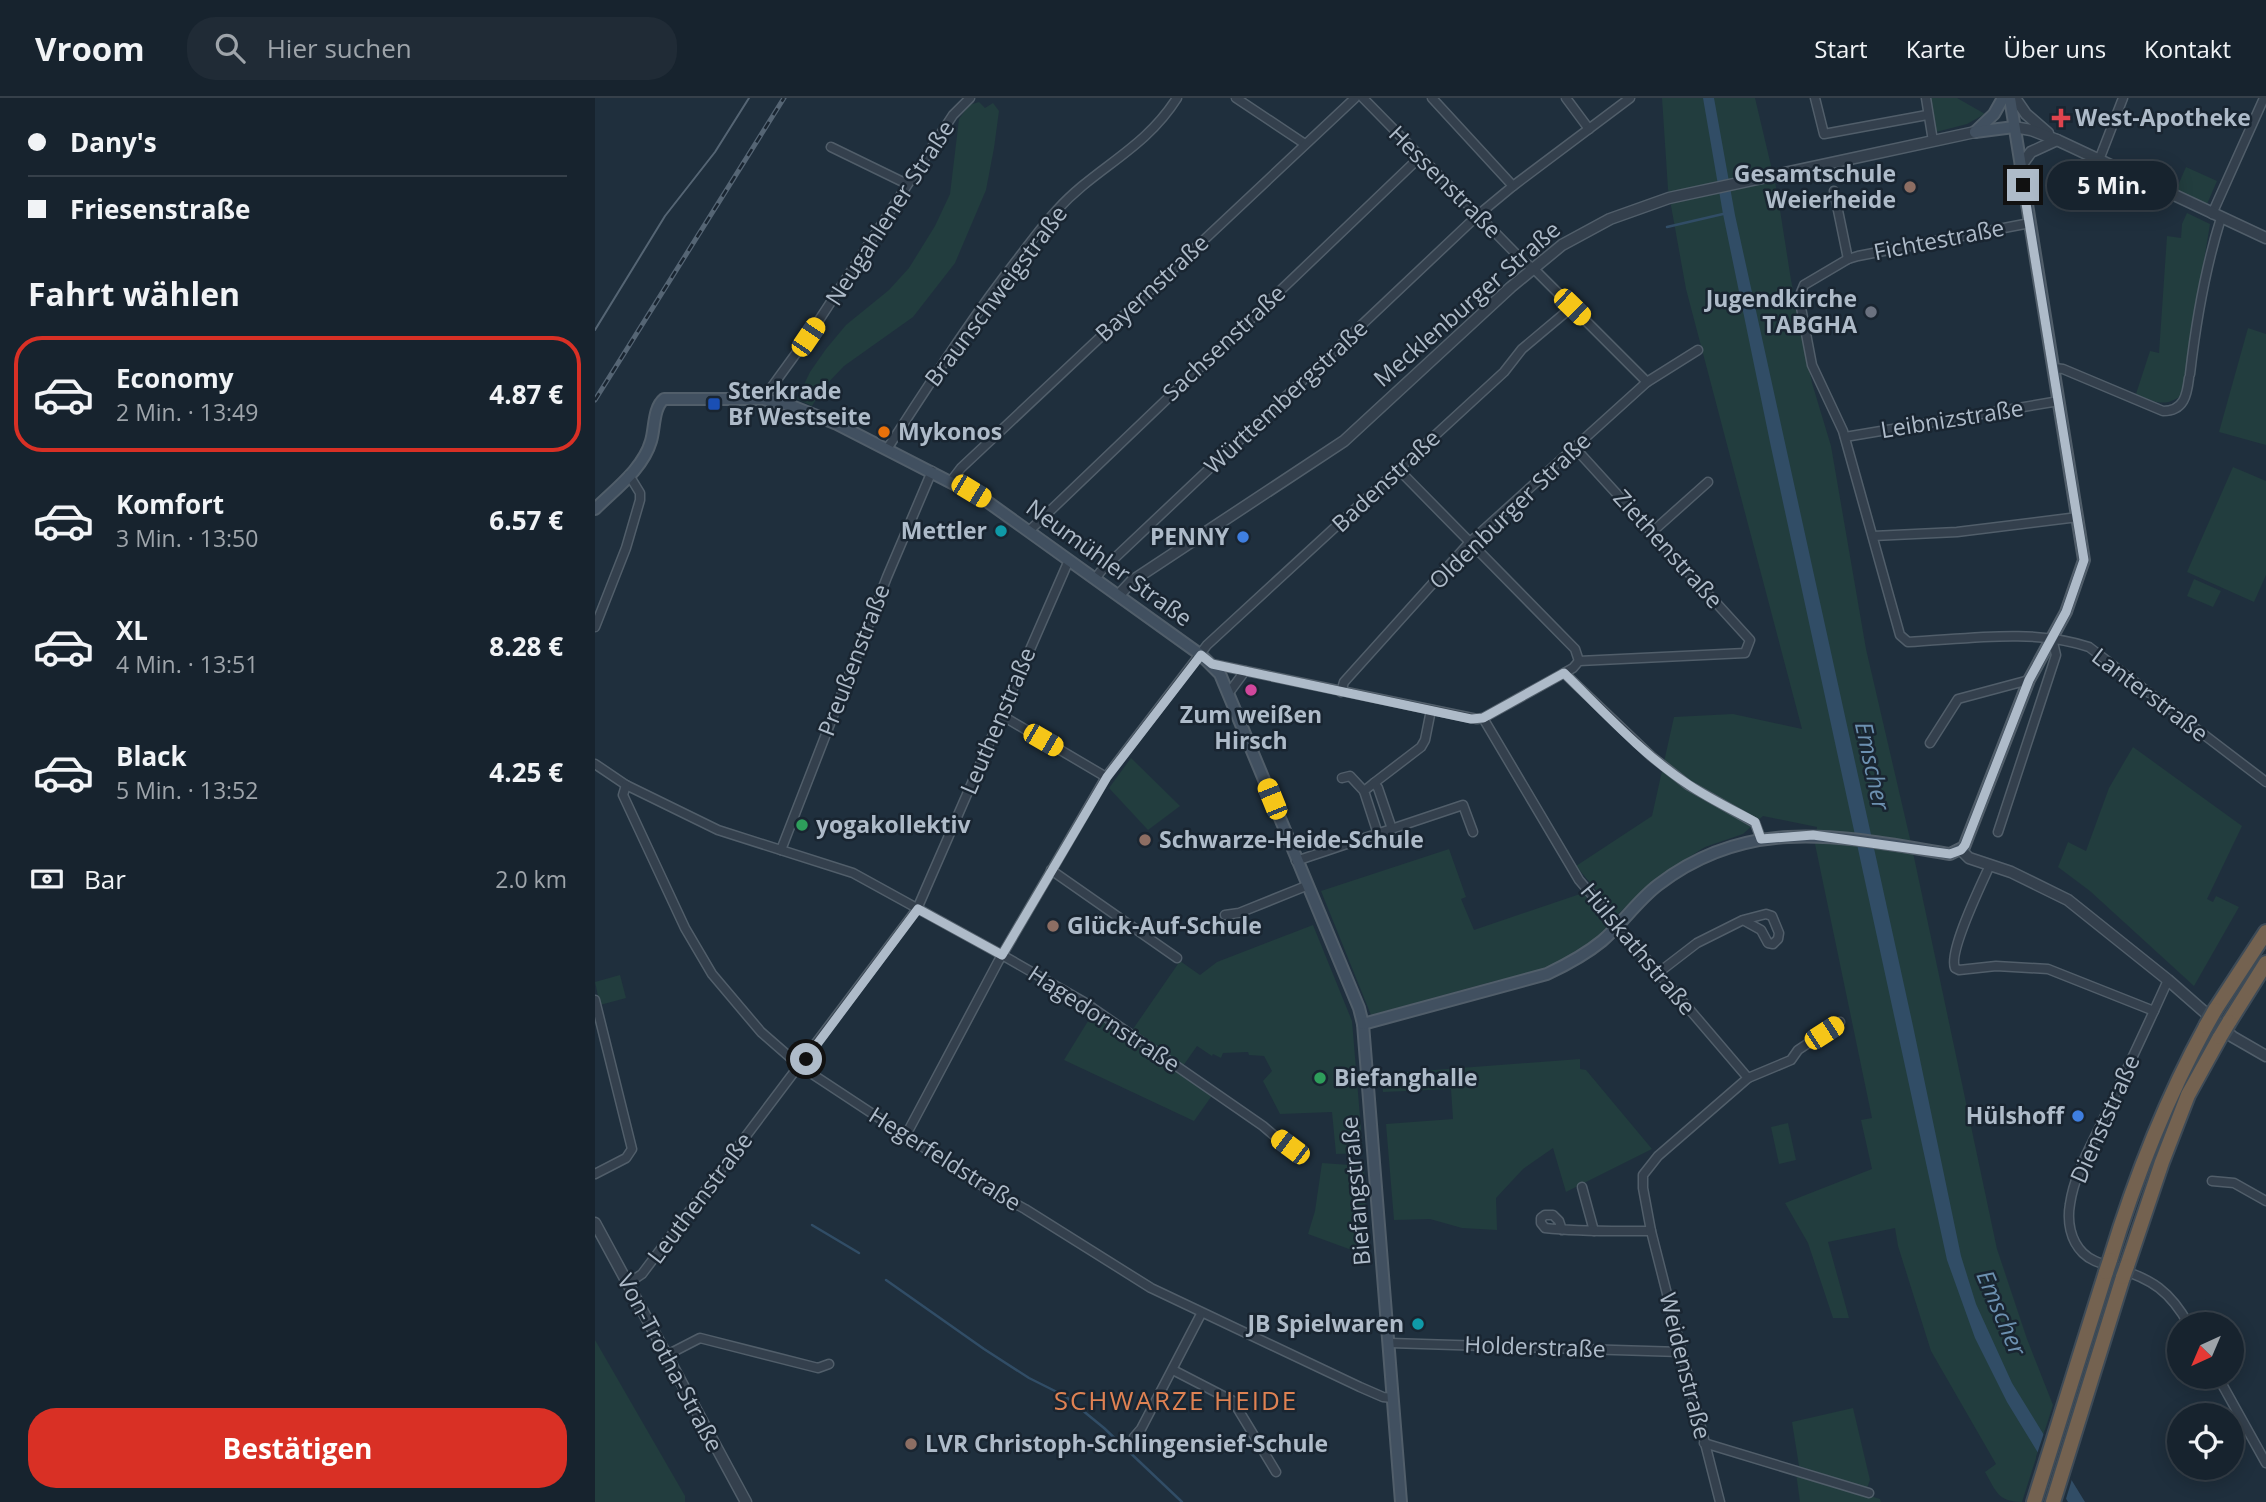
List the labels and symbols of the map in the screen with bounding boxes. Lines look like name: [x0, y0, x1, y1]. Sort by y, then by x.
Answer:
place label: West-Apotheke: [2075, 101, 2251, 133]
marker: West-Apotheke: [2053, 110, 2069, 126]
street label: Neugahlener Straße: [817, 114, 961, 311]
street label: Hessenstraße: [1382, 118, 1509, 245]
place label: Gesamtschule Weierheide: [1734, 157, 1896, 215]
callout: 5 Min.: [2047, 160, 2177, 210]
route end: [2007, 169, 2039, 201]
marker: Gesamtschule Weierheide: [1902, 179, 1918, 195]
street label: Braunschweigstraße: [917, 198, 1074, 392]
street label: Fichtestraße: [1871, 211, 2007, 267]
street label: Mecklenburger Straße: [1366, 213, 1567, 393]
street label: Bayernstraße: [1088, 226, 1215, 348]
street label: Sachsenstraße: [1155, 277, 1292, 408]
place label: Jugendkirche TABGHA: [1704, 282, 1857, 340]
car: [1550, 285, 1595, 329]
marker: Jugendkirche TABGHA: [1863, 304, 1879, 320]
street label: Württembergstraße: [1197, 312, 1374, 481]
car: [788, 314, 829, 360]
place label: Sterkrade Bf Westseite: [728, 374, 871, 432]
street label: Leibnizstraße: [1878, 391, 2025, 445]
marker: Sterkrade Bf Westseite: [706, 396, 722, 412]
place label: Mykonos: [898, 415, 1002, 447]
street label: Badenstraße: [1324, 422, 1446, 539]
marker: Mykonos: [876, 424, 892, 440]
street label: Oldenburger Straße: [1421, 425, 1597, 596]
car: [948, 471, 995, 511]
street label: Ziethenstraße: [1607, 482, 1731, 615]
street label: Neumühler Straße: [1020, 491, 1199, 633]
place label: Mettler: [901, 514, 987, 546]
place label: PENNY: [1150, 520, 1230, 552]
marker: Mettler: [993, 523, 1009, 539]
marker: PENNY: [1235, 529, 1251, 545]
street label: Preußenstraße: [809, 579, 897, 740]
street label: Lanterstraße: [2086, 640, 2215, 749]
street label: Leuthenstraße: [952, 642, 1042, 799]
marker: Zum weißen Hirsch: [1243, 682, 1259, 698]
place label: Zum weißen Hirsch: [1180, 698, 1322, 756]
water label: Emscher: [1848, 718, 1899, 815]
car: [1020, 720, 1067, 760]
car: [1255, 776, 1290, 822]
place label: yogakollektiv: [816, 808, 972, 840]
marker: yogakollektiv: [794, 817, 810, 833]
place label: Schwarze-Heide-Schule: [1159, 823, 1424, 855]
marker: Schwarze-Heide-Schule: [1137, 832, 1153, 848]
street label: Hülskathstraße: [1574, 875, 1704, 1021]
place label: Glück-Auf-Schule: [1067, 909, 1262, 941]
marker: Glück-Auf-Schule: [1045, 918, 1061, 934]
street label: Hagedornstraße: [1022, 957, 1187, 1079]
car: [1801, 1013, 1848, 1053]
route start: [790, 1043, 822, 1075]
street label: Dienststraße: [2062, 1049, 2147, 1188]
place label: Biefanghalle: [1334, 1061, 1478, 1093]
marker: Biefanghalle: [1312, 1070, 1328, 1086]
street label: Hegerfeldstraße: [863, 1099, 1028, 1218]
place label: Hülshoff: [1966, 1099, 2065, 1131]
marker: Hülshoff: [2070, 1108, 2086, 1124]
street label: Biefangstraße: [1333, 1115, 1377, 1267]
street label: Leuthenstraße: [639, 1125, 759, 1270]
car: [1267, 1126, 1314, 1168]
water label: Emscher: [1970, 1265, 2036, 1362]
street label: Von-Trotha-Straße: [610, 1268, 731, 1457]
street label: Weidenstraße: [1652, 1289, 1720, 1442]
place label: JB Spielwaren: [1245, 1307, 1404, 1339]
north arrow: [2167, 1312, 2243, 1390]
marker: JB Spielwaren: [1410, 1316, 1426, 1332]
street label: Holderstraße: [1464, 1328, 1606, 1364]
district label: SCHWARZE HEIDE: [1054, 1382, 1298, 1418]
place label: LVR Christoph-Schlingensief-Schule: [925, 1427, 1328, 1459]
marker: LVR Christoph-Schlingensief-Schule: [903, 1436, 919, 1452]

